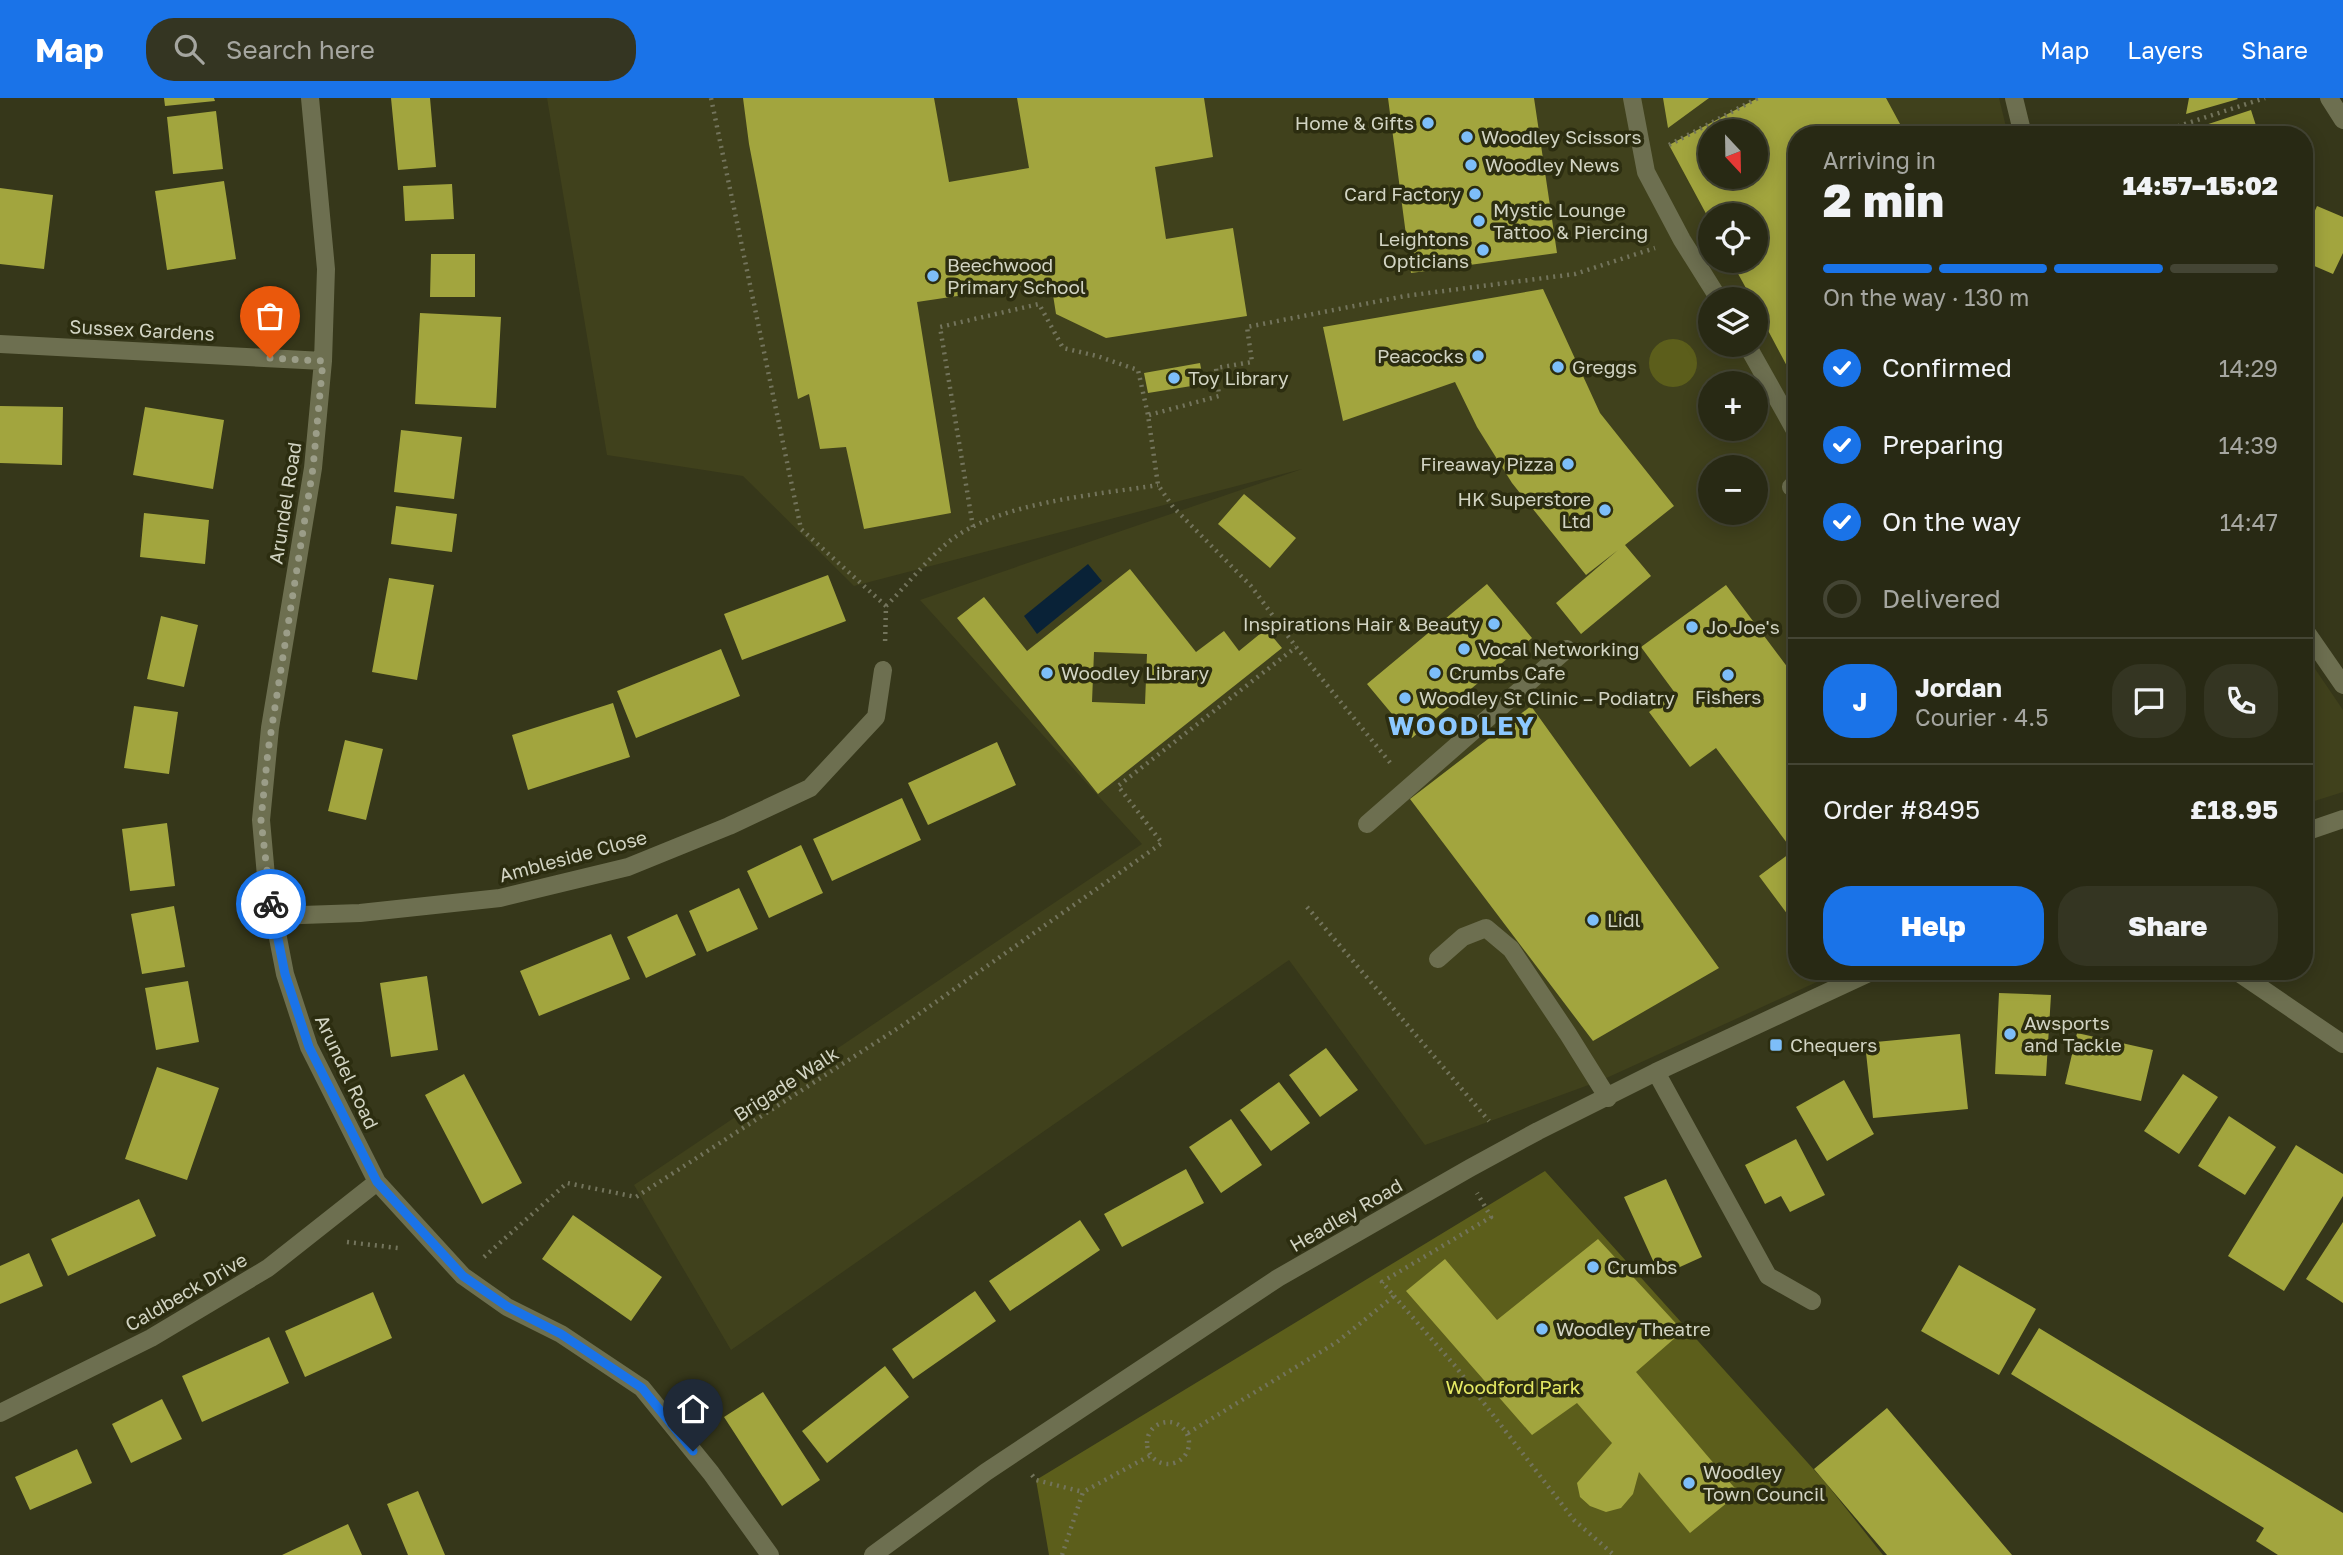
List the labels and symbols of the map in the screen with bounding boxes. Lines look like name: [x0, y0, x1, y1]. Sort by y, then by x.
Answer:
place label: Home & Gifts: [1295, 111, 1414, 134]
marker: Home & Gifts: [1420, 115, 1436, 131]
north arrow: [1698, 119, 1768, 189]
place label: Woodley Scissors: [1481, 125, 1642, 148]
marker: Woodley Scissors: [1459, 129, 1475, 145]
place label: Woodley News: [1485, 153, 1620, 176]
marker: Woodley News: [1463, 157, 1479, 173]
place label: Card Factory: [1344, 182, 1461, 205]
marker: Card Factory: [1467, 186, 1483, 202]
place label: Mystic Lounge Tattoo & Piercing: [1493, 198, 1648, 243]
marker: Mystic Lounge Tattoo & Piercing: [1471, 213, 1487, 229]
place label: Leightons Opticians: [1378, 227, 1469, 272]
marker: Leightons Opticians: [1475, 242, 1491, 258]
place label: Beechwood Primary School: [947, 253, 1086, 298]
marker: Beechwood Primary School: [925, 268, 941, 284]
pin: [240, 286, 300, 358]
street label: Sussex Gardens: [69, 314, 215, 345]
place label: Peacocks: [1377, 344, 1464, 367]
marker: Peacocks: [1470, 348, 1486, 364]
place label: Greggs: [1572, 355, 1637, 378]
marker: Greggs: [1550, 359, 1566, 375]
place label: Toy Library: [1188, 366, 1289, 389]
marker: Toy Library: [1166, 370, 1182, 386]
street label: Arundel Road: [263, 440, 306, 566]
place label: Fireaway Pizza: [1420, 452, 1554, 475]
marker: Fireaway Pizza: [1560, 456, 1576, 472]
place label: HK Superstore Ltd: [1458, 487, 1591, 532]
marker: HK Superstore Ltd: [1597, 502, 1613, 518]
place label: Inspirations Hair & Beauty: [1243, 612, 1480, 635]
place label: Jo Joe's: [1706, 615, 1780, 638]
marker: Inspirations Hair & Beauty: [1486, 616, 1502, 632]
marker: Jo Joe's: [1684, 619, 1700, 635]
place label: Vocal Networking: [1478, 637, 1639, 660]
marker: Vocal Networking: [1456, 641, 1472, 657]
place label: Woodley Library: [1061, 661, 1209, 684]
place label: Crumbs Cafe: [1449, 661, 1566, 684]
marker: Woodley Library: [1039, 665, 1055, 681]
marker: Crumbs Cafe: [1427, 665, 1443, 681]
marker: Fishers: [1720, 667, 1736, 683]
place label: Fishers: [1695, 685, 1761, 708]
place label: Woodley St Clinic – Podiatry: [1419, 686, 1675, 709]
marker: Woodley St Clinic – Podiatry: [1397, 690, 1413, 706]
district label: WOODLEY: [1388, 710, 1536, 741]
street label: Ambleside Close: [496, 825, 649, 886]
courier: [236, 869, 306, 939]
place label: Lidl: [1607, 908, 1641, 931]
marker: Lidl: [1585, 912, 1601, 928]
street label: Arundel Road: [311, 1011, 384, 1133]
place label: Awsports and Tackle: [2024, 1011, 2122, 1056]
marker: Awsports and Tackle: [2002, 1026, 2018, 1042]
place label: Chequers: [1790, 1033, 1877, 1056]
marker: Chequers: [1768, 1037, 1784, 1053]
street label: Brigade Walk: [729, 1041, 843, 1126]
street label: Headley Road: [1285, 1173, 1406, 1256]
street label: Caldbeck Drive: [121, 1247, 251, 1336]
place label: Crumbs: [1607, 1255, 1677, 1278]
marker: Crumbs: [1585, 1259, 1601, 1275]
place label: Woodley Theatre: [1556, 1317, 1711, 1340]
marker: Woodley Theatre: [1534, 1321, 1550, 1337]
park label: Woodford Park: [1446, 1375, 1581, 1398]
pin: [663, 1379, 723, 1451]
place label: Woodley Town Council: [1703, 1460, 1825, 1505]
marker: Woodley Town Council: [1681, 1475, 1697, 1491]

